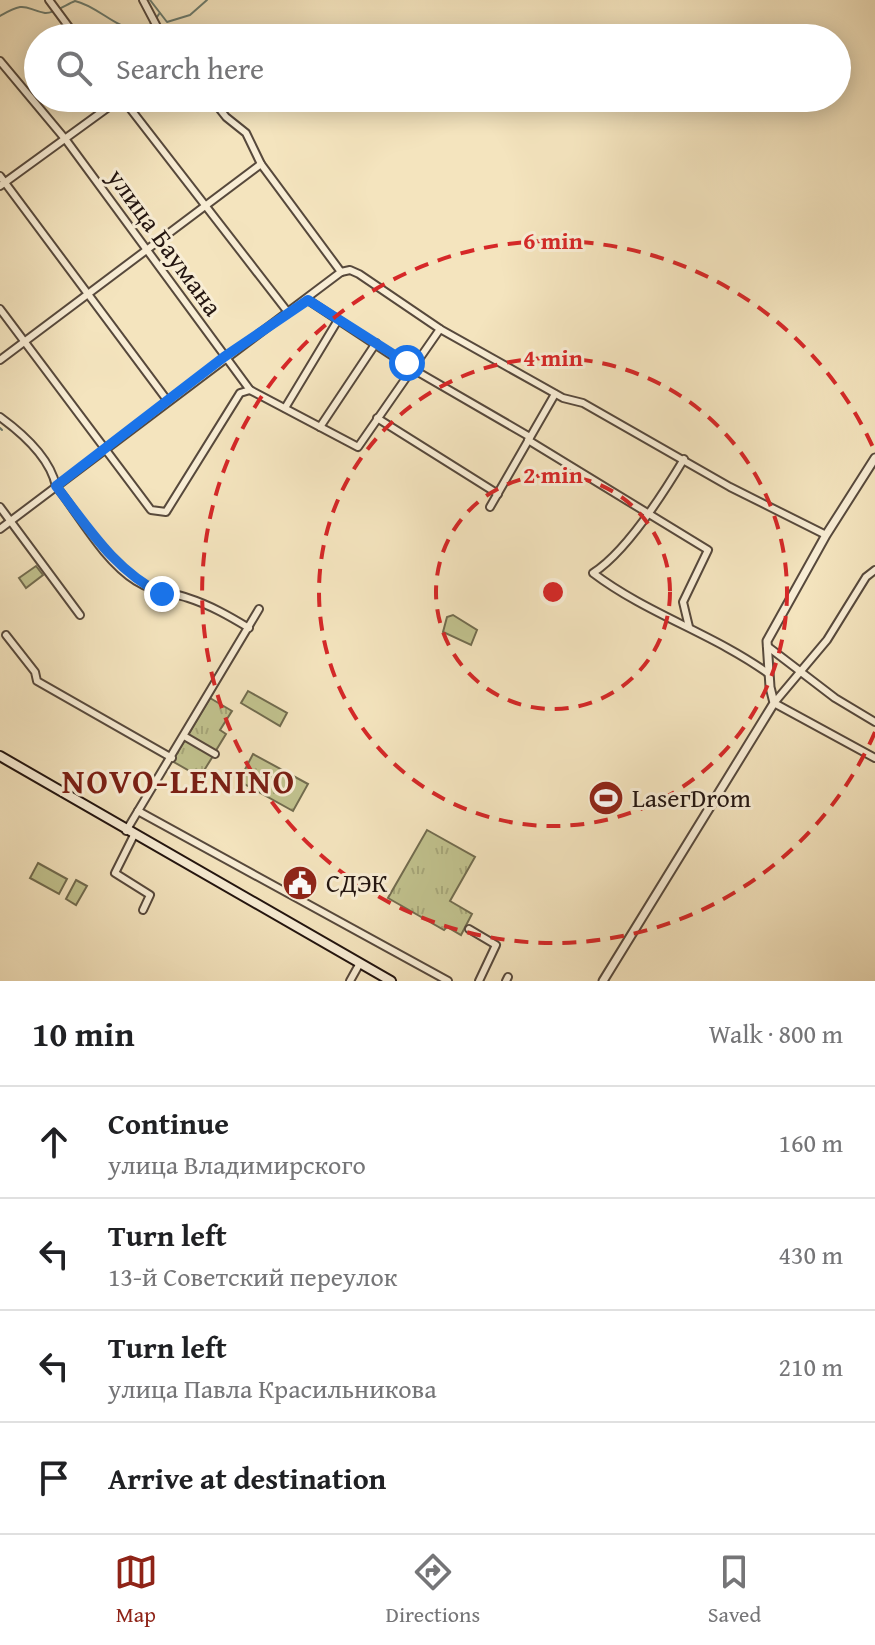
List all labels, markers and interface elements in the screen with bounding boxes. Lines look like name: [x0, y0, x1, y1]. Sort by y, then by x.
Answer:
search box: [24, 24, 851, 112]
icon: search: [52, 46, 96, 90]
text: Search here: [116, 46, 264, 90]
street label: улица Баумана: [98, 159, 233, 324]
text: 6 min: [523, 223, 583, 258]
text: 4 min: [523, 340, 583, 375]
route start: [389, 345, 425, 381]
text: 2 min: [523, 457, 583, 492]
route end: [144, 576, 180, 612]
centre of rings: [539, 578, 567, 606]
district label: NOVO-LENINO: [62, 756, 296, 805]
place label: LaseгDrom: [632, 778, 751, 817]
sports icon: LaseгDrom: [587, 779, 625, 817]
place label: СДЭК: [326, 863, 388, 902]
public building icon: СДЭК: [281, 864, 319, 902]
text: 10 min: [32, 1009, 134, 1058]
text: Walk · 800 m: [709, 1014, 843, 1053]
text: Continue: [108, 1101, 229, 1145]
icon: ahead: [32, 1120, 76, 1164]
text: 160 m: [778, 1123, 843, 1162]
text: улица Владимирского: [108, 1145, 366, 1184]
text: Turn left: [108, 1213, 227, 1257]
icon: left: [32, 1232, 76, 1276]
text: 430 m: [778, 1235, 843, 1274]
text: 13-й Советский переулок: [108, 1257, 397, 1296]
text: Turn left: [108, 1325, 227, 1369]
icon: left: [32, 1344, 76, 1388]
text: 210 m: [778, 1347, 843, 1386]
text: улица Павла Красильникова: [108, 1369, 437, 1408]
icon: arrive: [32, 1456, 76, 1500]
text: Arrive at destination: [108, 1456, 386, 1500]
tab: Map: [114, 1550, 158, 1630]
tab: Directions: [386, 1550, 480, 1630]
tab: Saved: [708, 1550, 761, 1630]

